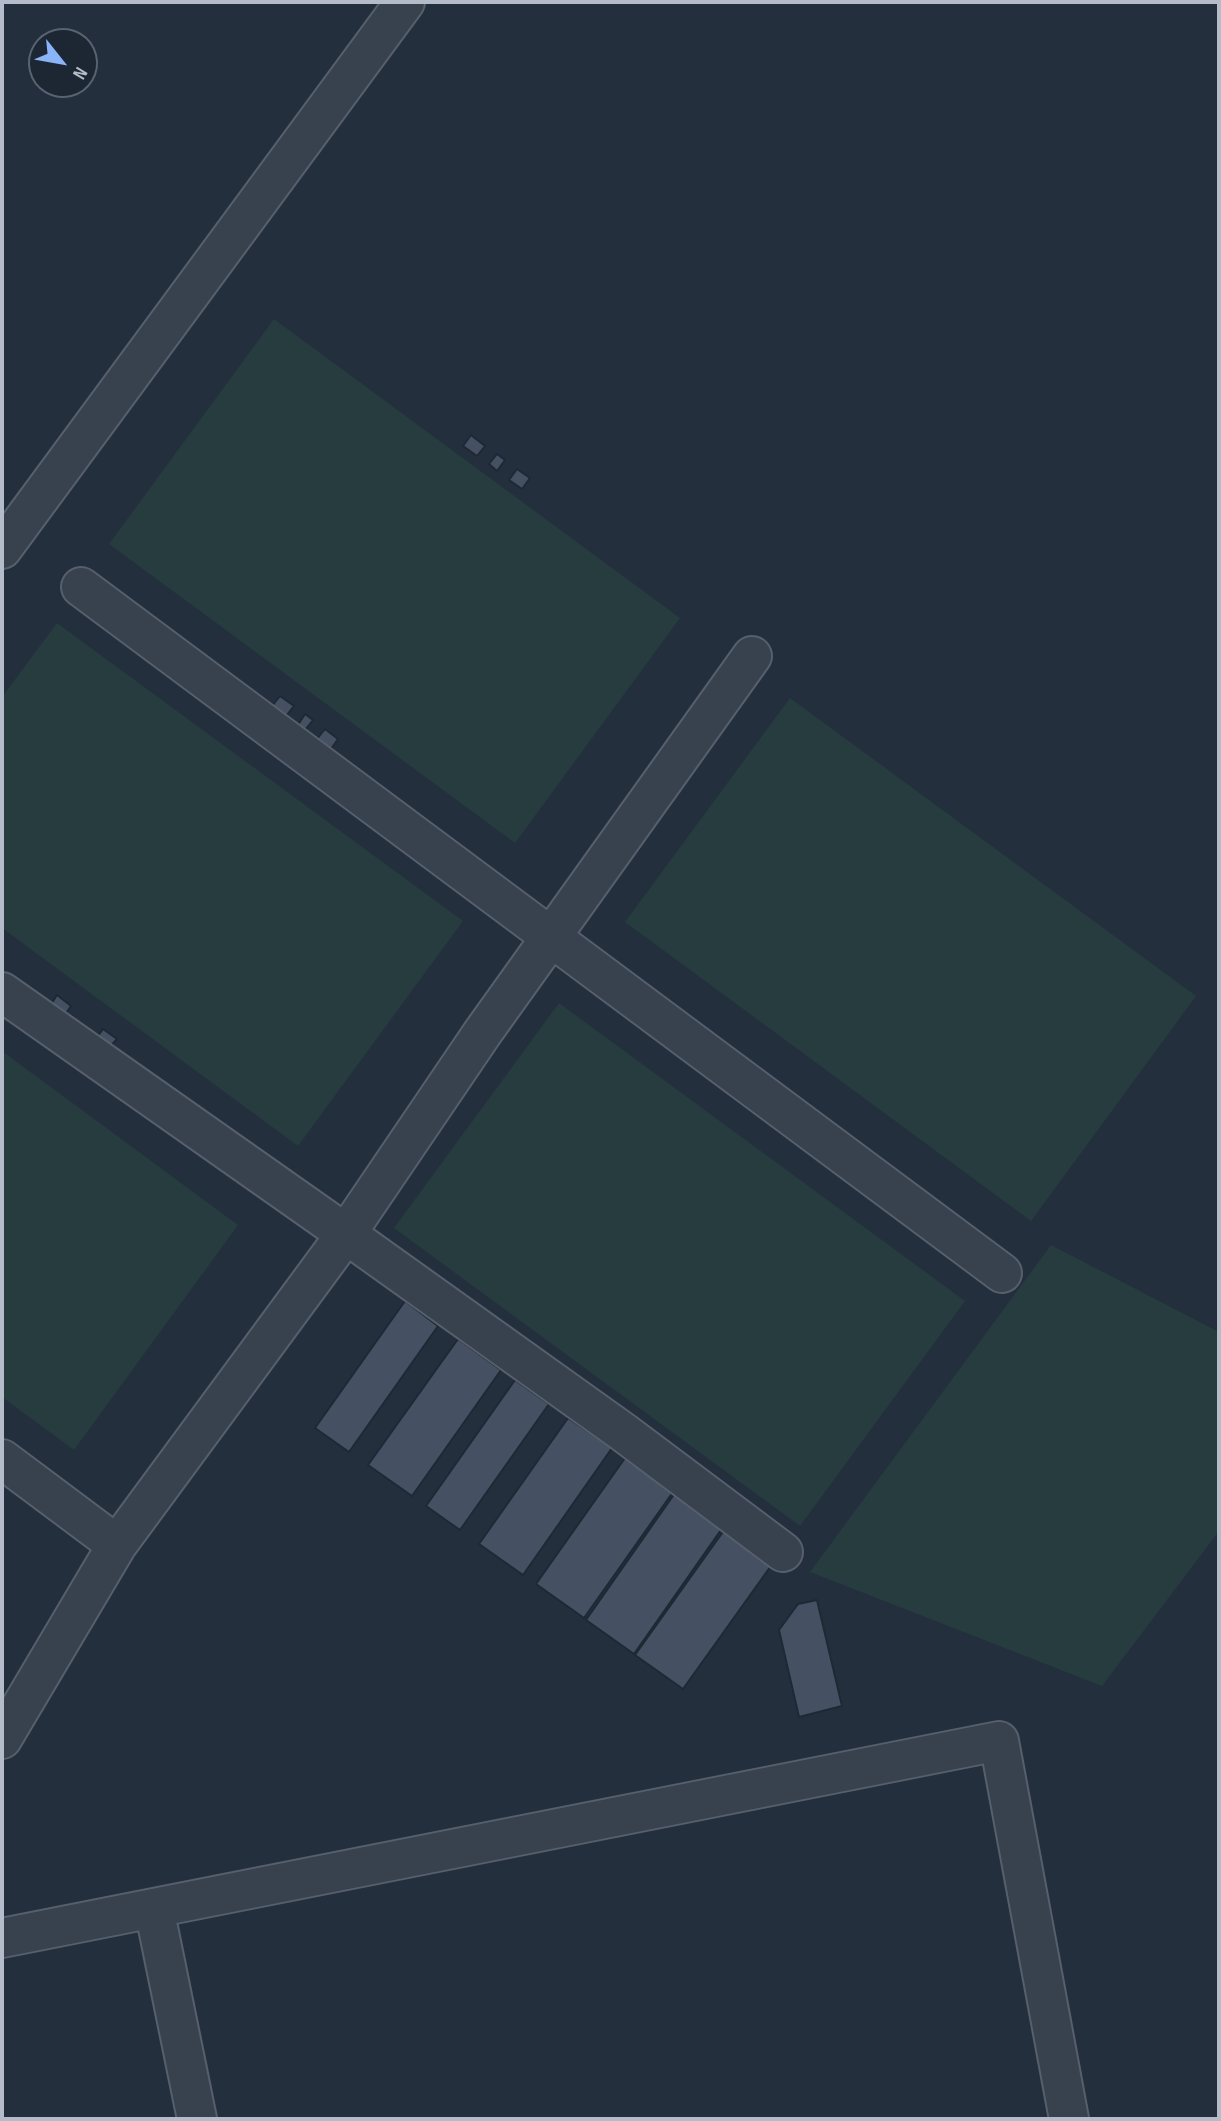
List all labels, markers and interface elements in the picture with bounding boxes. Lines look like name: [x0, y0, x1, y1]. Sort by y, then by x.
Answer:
north arrow: [28, 28, 98, 98]
text: N: [67, 63, 92, 83]

